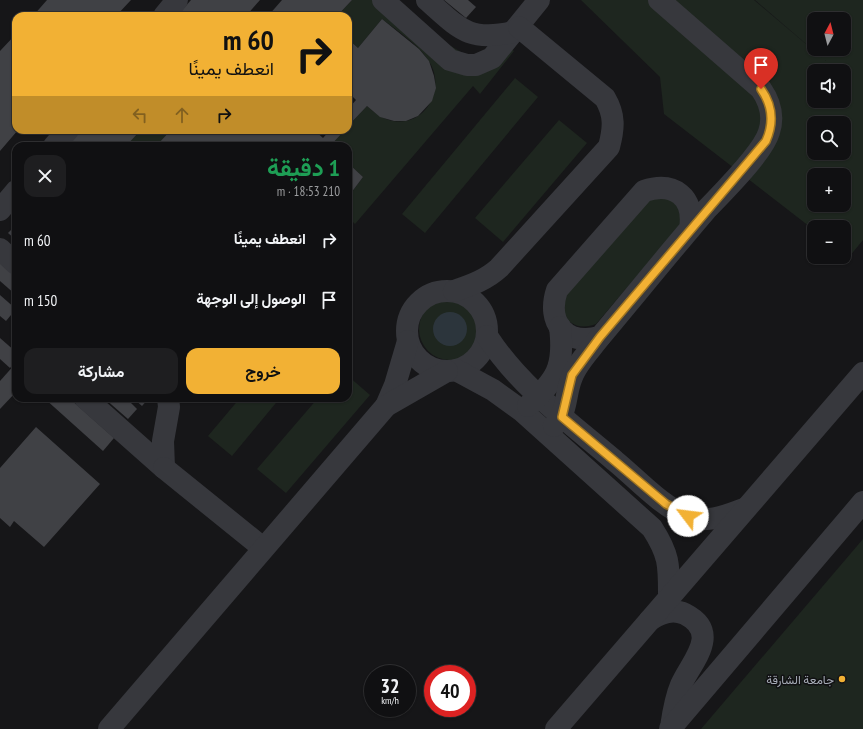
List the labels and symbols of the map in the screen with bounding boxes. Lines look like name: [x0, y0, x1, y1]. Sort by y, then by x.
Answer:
north arrow: [807, 12, 851, 56]
pin: [744, 48, 778, 89]
position arrow: [667, 495, 709, 537]
speed limit sign: 40: [424, 665, 476, 717]
place label: جامعة الشارقة: [766, 672, 834, 688]
marker: جامعة الشارقة: [837, 674, 847, 684]

